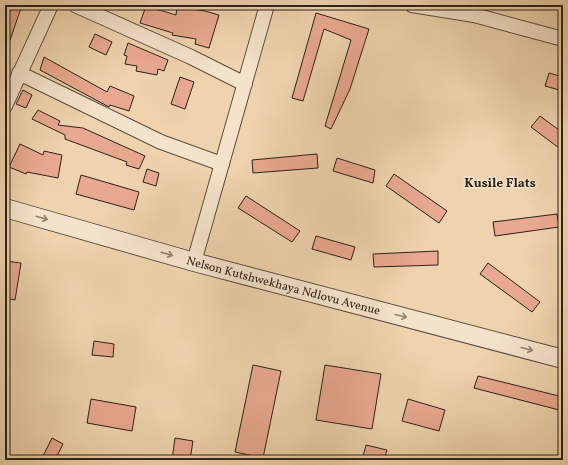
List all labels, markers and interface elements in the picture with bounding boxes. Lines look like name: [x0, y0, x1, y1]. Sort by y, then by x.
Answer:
district label: Kusile Flats: [464, 175, 536, 193]
one-way arrow: [36, 215, 49, 222]
one-way arrow: [161, 251, 174, 258]
street label: Nelson Kutshwekhaya Ndlovu Avenue: [184, 253, 382, 320]
one-way arrow: [395, 313, 408, 320]
one-way arrow: [520, 346, 533, 353]

